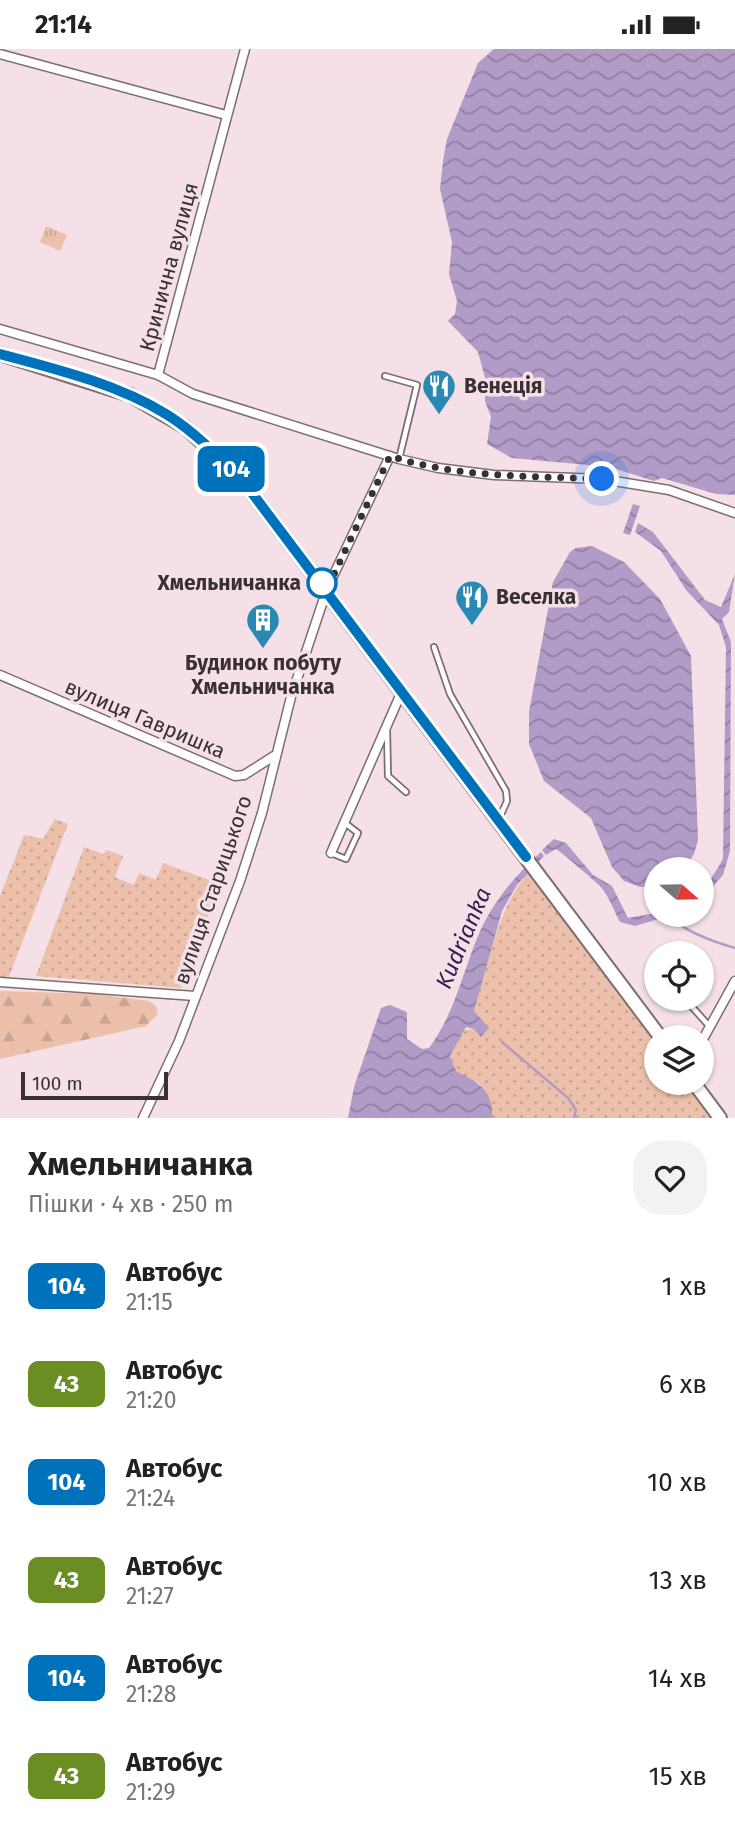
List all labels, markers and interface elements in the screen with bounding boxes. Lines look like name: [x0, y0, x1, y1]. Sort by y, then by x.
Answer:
text: 21:14: [35, 9, 92, 40]
street label: Кринична вулиця: [134, 180, 204, 354]
restaurant icon: Венеція: [420, 367, 458, 416]
place label: Венеція: [464, 373, 543, 399]
line badge: 104: [191, 446, 271, 492]
text: 104: [212, 455, 250, 483]
your location: [584, 461, 619, 496]
marker: Хмельничанка: [307, 568, 337, 598]
place label: Хмельничанка: [157, 570, 301, 596]
restaurant icon: Веселка: [453, 578, 491, 627]
place label: Веселка: [496, 584, 576, 610]
building icon: Будинок побуту Хмельничанка: [244, 601, 282, 650]
place label: Будинок побуту Хмельничанка: [185, 650, 341, 700]
street label: вулиця Гавришка: [61, 674, 229, 764]
street label: вулиця Старицького: [168, 792, 258, 988]
north arrow: [644, 857, 714, 927]
map controls: [644, 857, 714, 1095]
water label: Kudrianka: [429, 883, 497, 993]
button: locate: [644, 941, 714, 1011]
button: layers: [644, 1025, 714, 1095]
scale bar: [21, 1069, 168, 1101]
text: 100 m: [32, 1072, 83, 1095]
button: heart: [633, 1141, 707, 1215]
text: Хмельничанка: [28, 1144, 253, 1184]
text: Пішки · 4 хв · 250 m: [28, 1190, 233, 1218]
text: Автобус: [126, 1257, 223, 1288]
text: 1 хв: [662, 1271, 707, 1302]
text: 104: [47, 1272, 86, 1300]
text: 21:15: [126, 1288, 173, 1316]
text: Автобус: [126, 1355, 223, 1386]
text: 6 хв: [659, 1369, 707, 1400]
text: 43: [54, 1370, 79, 1398]
text: 21:20: [126, 1386, 177, 1414]
text: Автобус: [126, 1453, 223, 1484]
text: 10 хв: [647, 1467, 707, 1498]
text: 104: [47, 1468, 86, 1496]
text: 21:24: [126, 1484, 175, 1512]
text: Автобус: [126, 1551, 223, 1582]
text: 13 хв: [649, 1565, 707, 1596]
text: 43: [54, 1566, 79, 1594]
text: 21:27: [126, 1582, 174, 1610]
text: Автобус: [126, 1649, 223, 1680]
text: 14 хв: [648, 1663, 707, 1694]
text: 104: [47, 1664, 86, 1692]
text: 21:28: [126, 1680, 176, 1708]
text: Автобус: [126, 1747, 223, 1778]
text: 15 хв: [649, 1761, 707, 1792]
text: 43: [54, 1762, 79, 1790]
text: 21:29: [126, 1778, 176, 1806]

